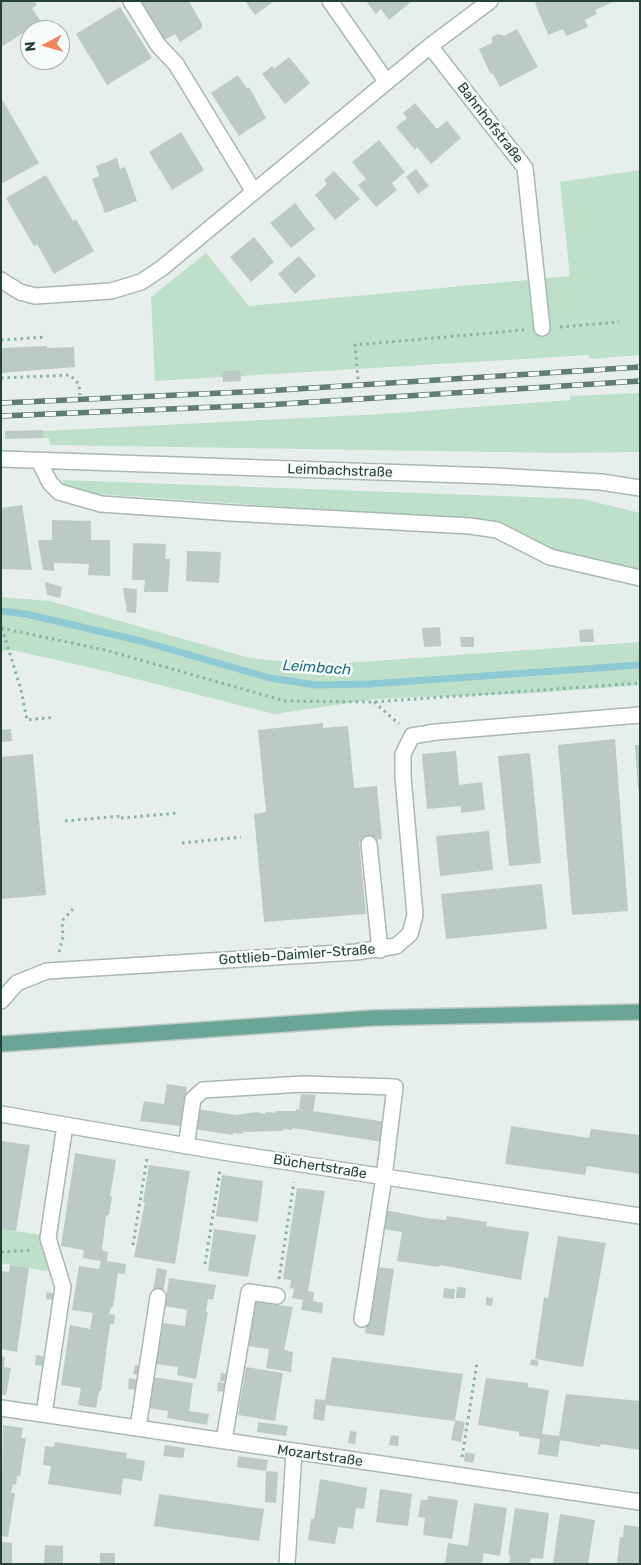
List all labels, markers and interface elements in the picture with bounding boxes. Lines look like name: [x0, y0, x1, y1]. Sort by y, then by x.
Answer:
north arrow: [20, 20, 70, 70]
text: N: [22, 41, 40, 52]
street label: Bahnhofstraße: [453, 79, 527, 167]
street label: Leimbachstraße: [287, 461, 393, 481]
water label: Leimbach: [282, 657, 352, 679]
street label: Gottlieb-Daimler-Straße: [218, 941, 376, 969]
street label: Büchertstraße: [272, 1151, 368, 1183]
street label: Mozartstraße: [276, 1442, 364, 1470]

